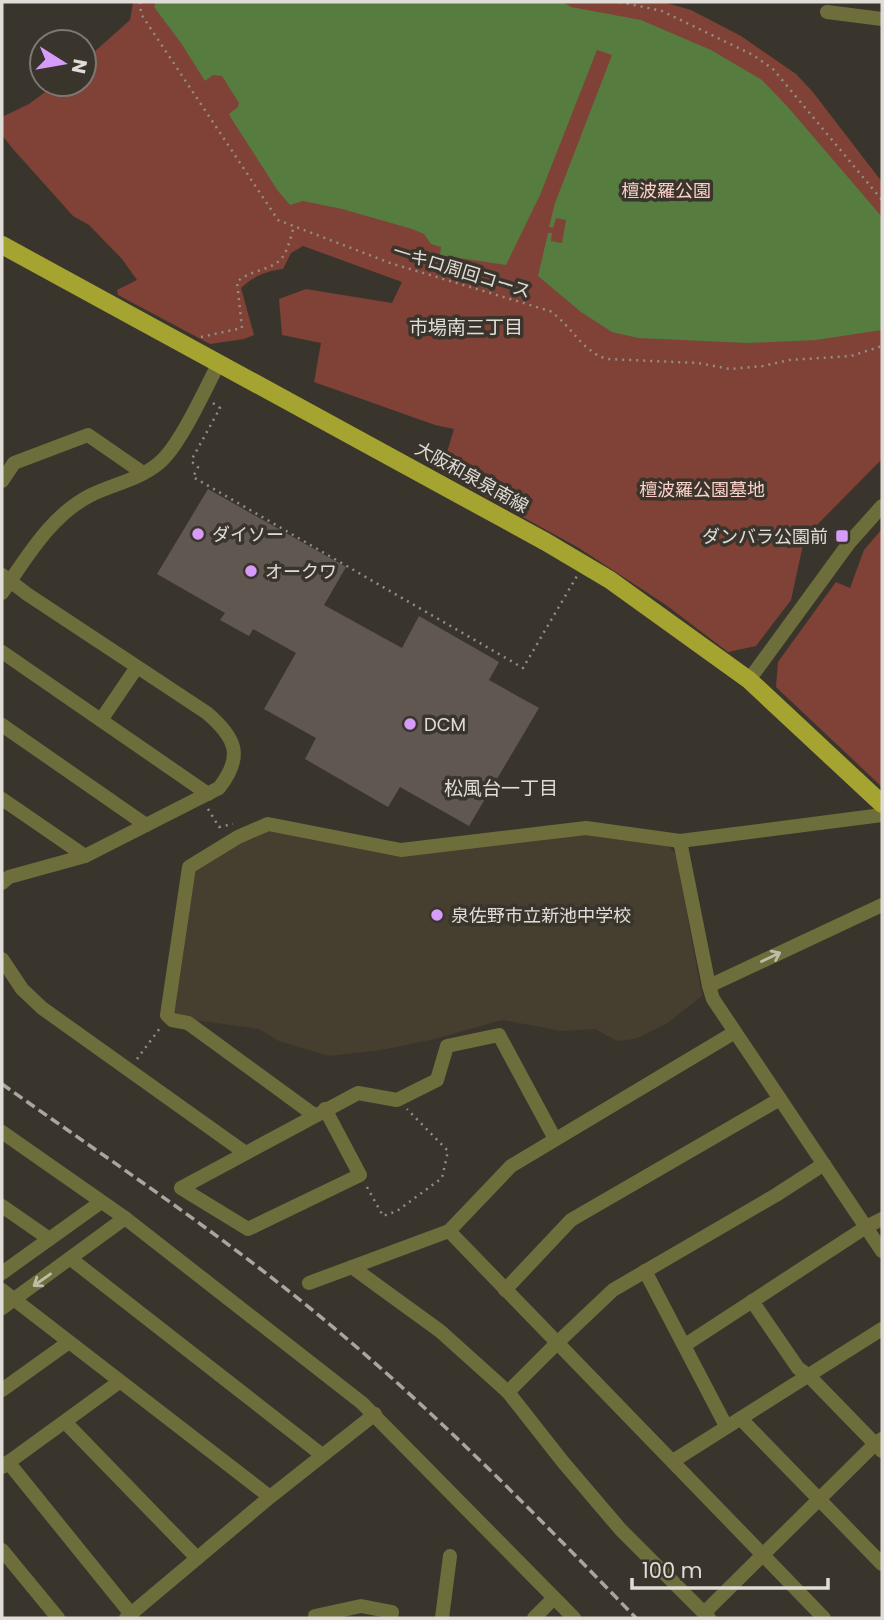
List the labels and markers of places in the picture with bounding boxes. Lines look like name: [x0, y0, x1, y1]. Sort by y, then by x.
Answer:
place label: ダイソー: [212, 522, 284, 547]
place label: ダンバラ公園前: [702, 524, 828, 549]
marker: ダイソー: [190, 526, 206, 542]
marker: ダンバラ公園前: [834, 528, 850, 544]
place label: オークワ: [265, 559, 337, 584]
marker: オークワ: [243, 563, 259, 579]
place label: DCM: [424, 712, 466, 737]
marker: DCM: [402, 716, 418, 732]
place label: 泉佐野市立新池中学校: [451, 903, 631, 928]
marker: 泉佐野市立新池中学校: [429, 907, 445, 923]

